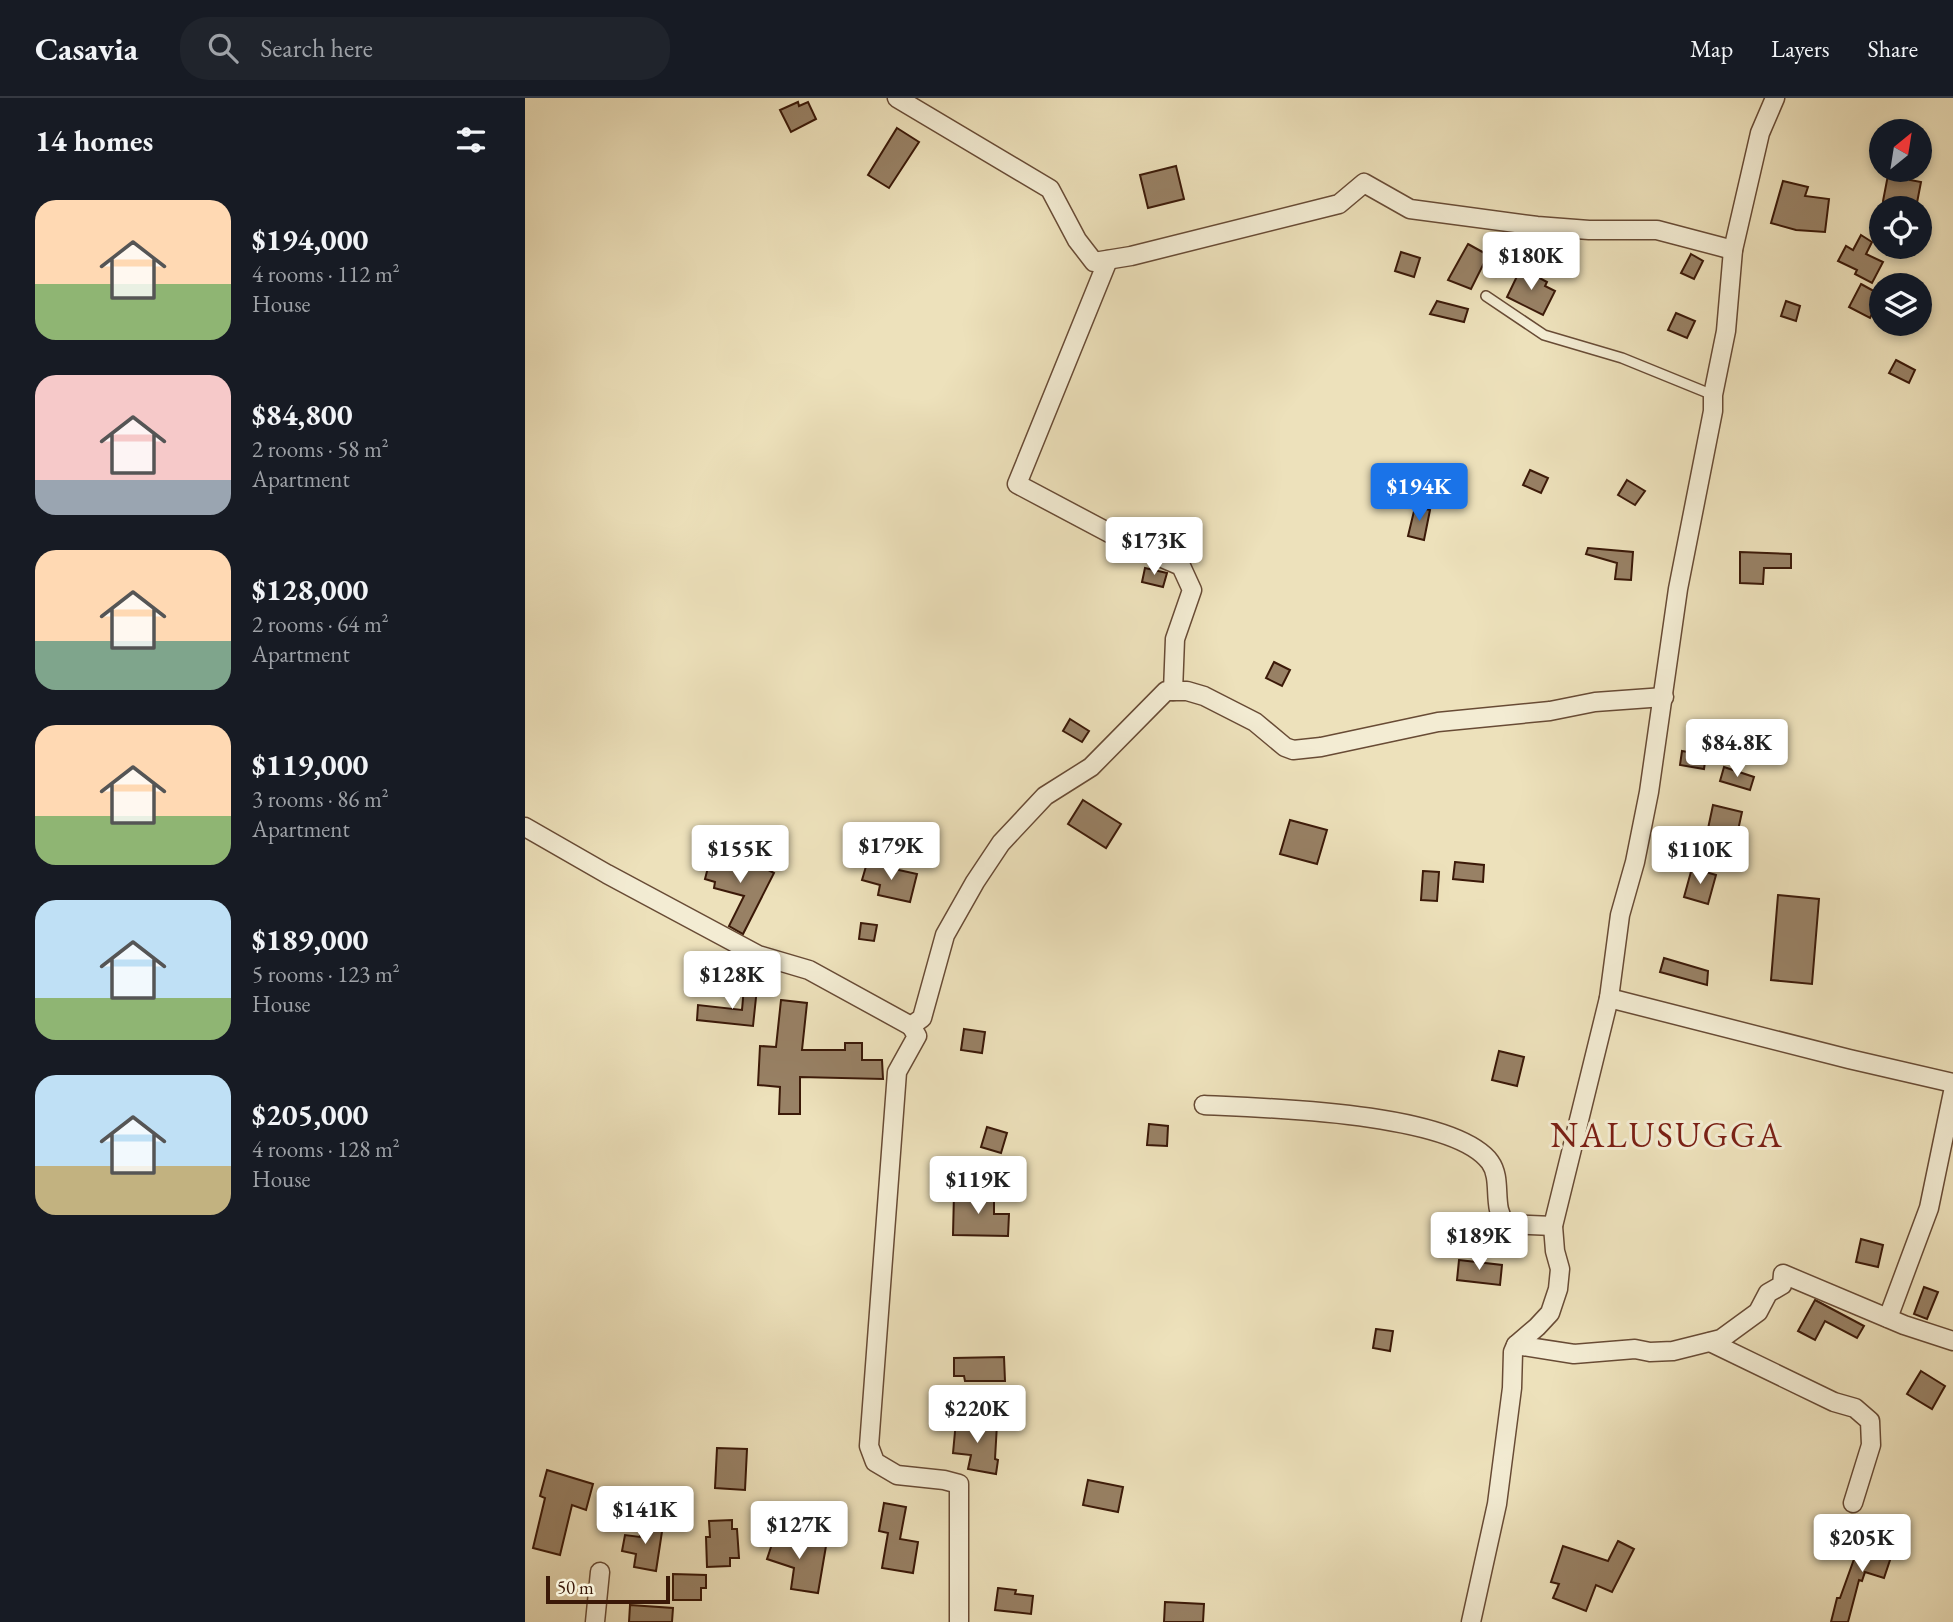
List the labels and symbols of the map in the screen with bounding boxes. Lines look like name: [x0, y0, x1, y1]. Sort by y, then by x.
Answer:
north arrow: [1869, 119, 1932, 182]
pin: $180K: [1482, 232, 1580, 292]
pin: $194K: [1370, 464, 1468, 523]
pin: $173K: [1105, 518, 1203, 577]
pin: $84.8K: [1680, 720, 1794, 779]
pin: $179K: [842, 822, 940, 882]
pin: $155K: [691, 826, 789, 885]
pin: $110K: [1651, 826, 1749, 886]
pin: $128K: [683, 951, 781, 1011]
district label: NALUSUGGA: [1550, 1112, 1784, 1157]
pin: $119K: [929, 1156, 1027, 1216]
pin: $189K: [1430, 1212, 1528, 1272]
pin: $220K: [928, 1386, 1026, 1445]
pin: $141K: [596, 1486, 694, 1546]
pin: $127K: [750, 1502, 848, 1561]
pin: $205K: [1813, 1514, 1911, 1574]
scale bar: [546, 1573, 670, 1605]

